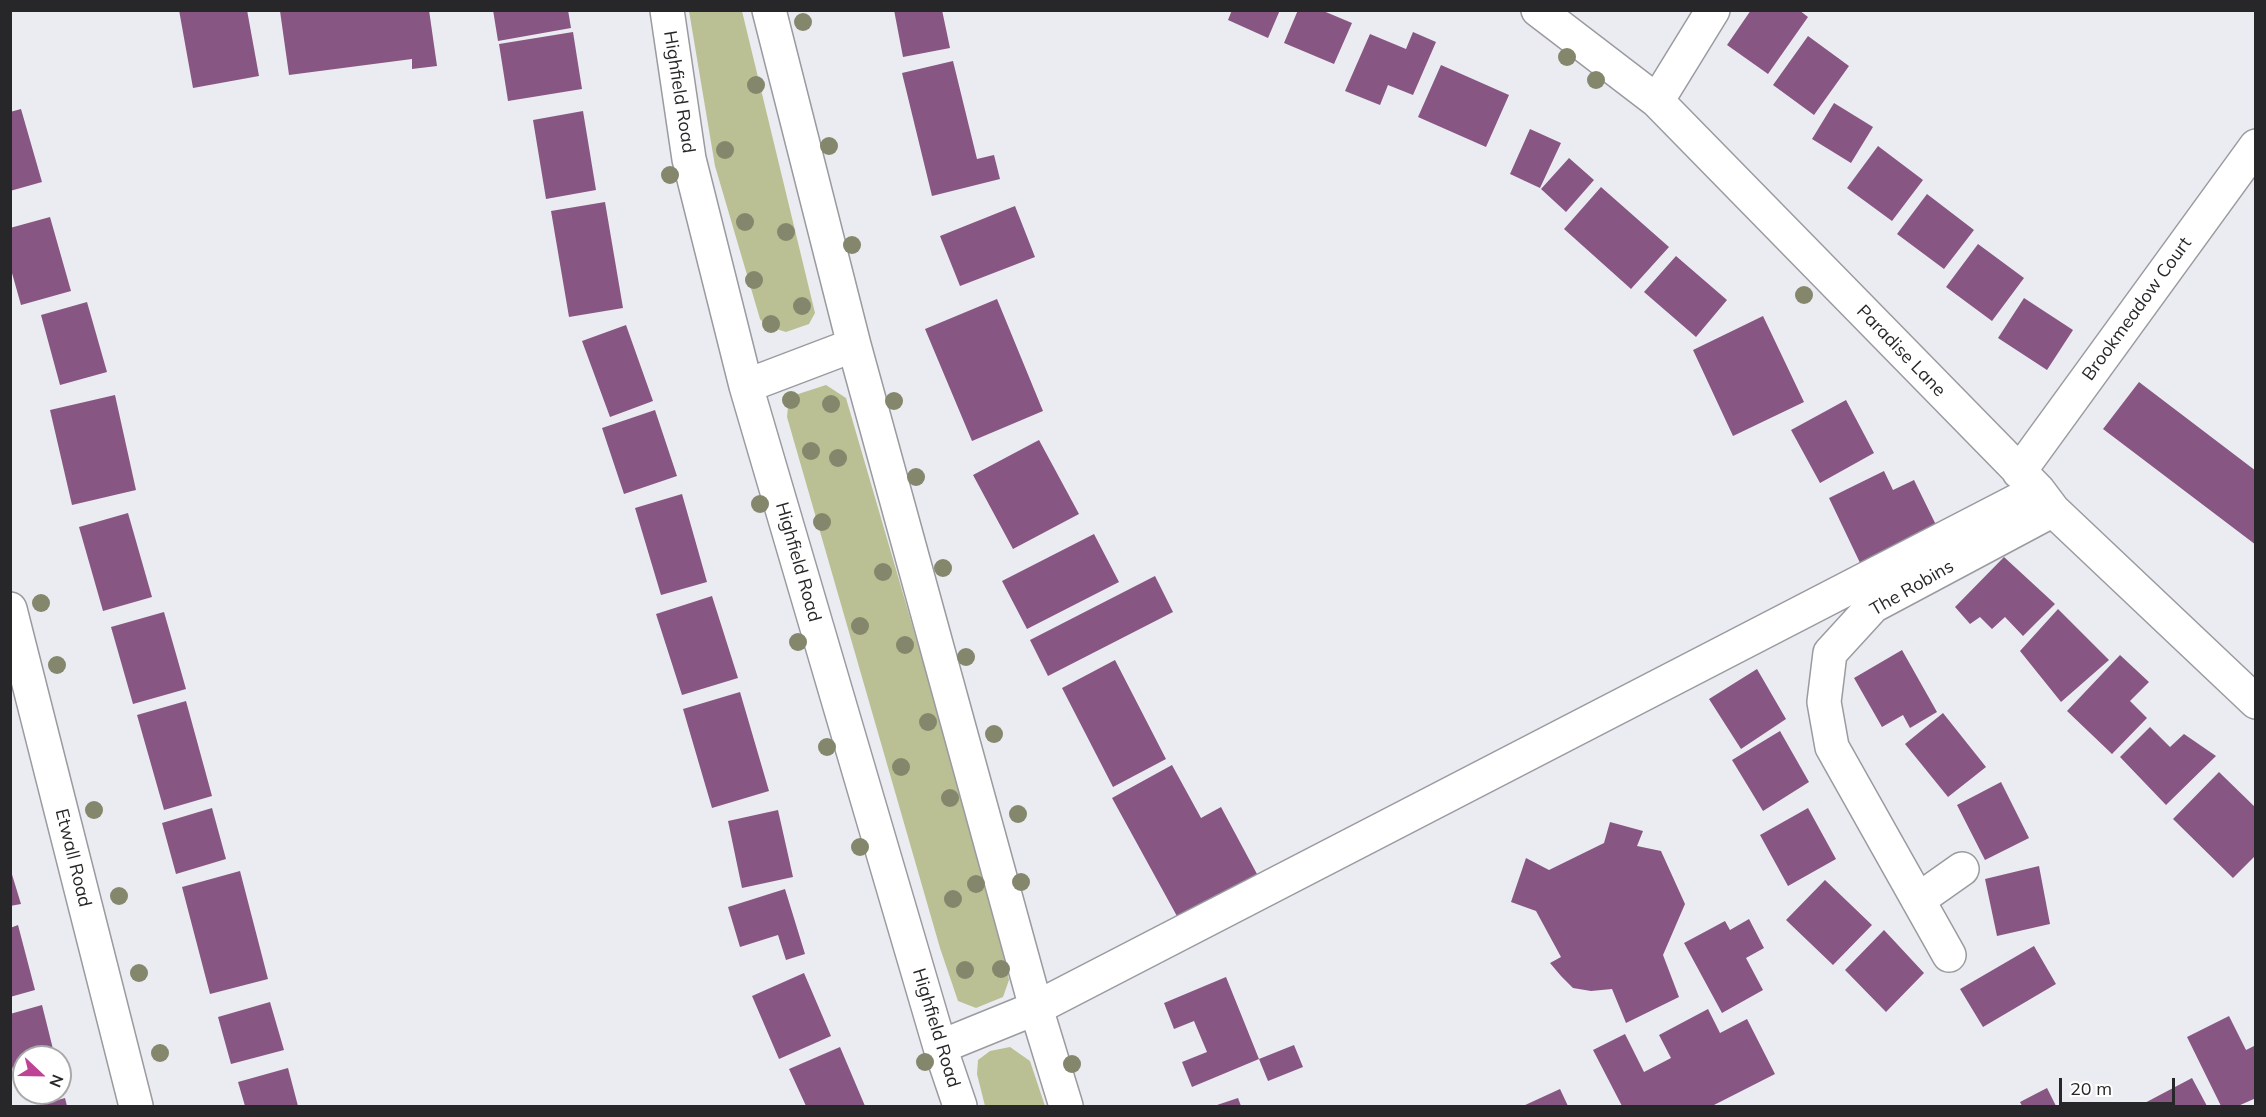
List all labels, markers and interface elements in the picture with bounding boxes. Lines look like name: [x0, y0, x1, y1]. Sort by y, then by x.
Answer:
street label: Highfield Road: [659, 29, 699, 155]
street label: Brookmeadow Court: [2078, 233, 2196, 385]
street label: Paradise Lane: [1852, 301, 1950, 401]
street label: Highfield Road: [771, 500, 825, 624]
street label: The Robins: [1866, 555, 1958, 621]
street label: Etwall Road: [50, 807, 96, 909]
street label: Highfield Road: [908, 966, 964, 1090]
north arrow: [12, 1045, 72, 1105]
scale bar: [2062, 1066, 2178, 1104]
text: N: [45, 1072, 68, 1090]
text: 20 m: [2070, 1077, 2112, 1100]

